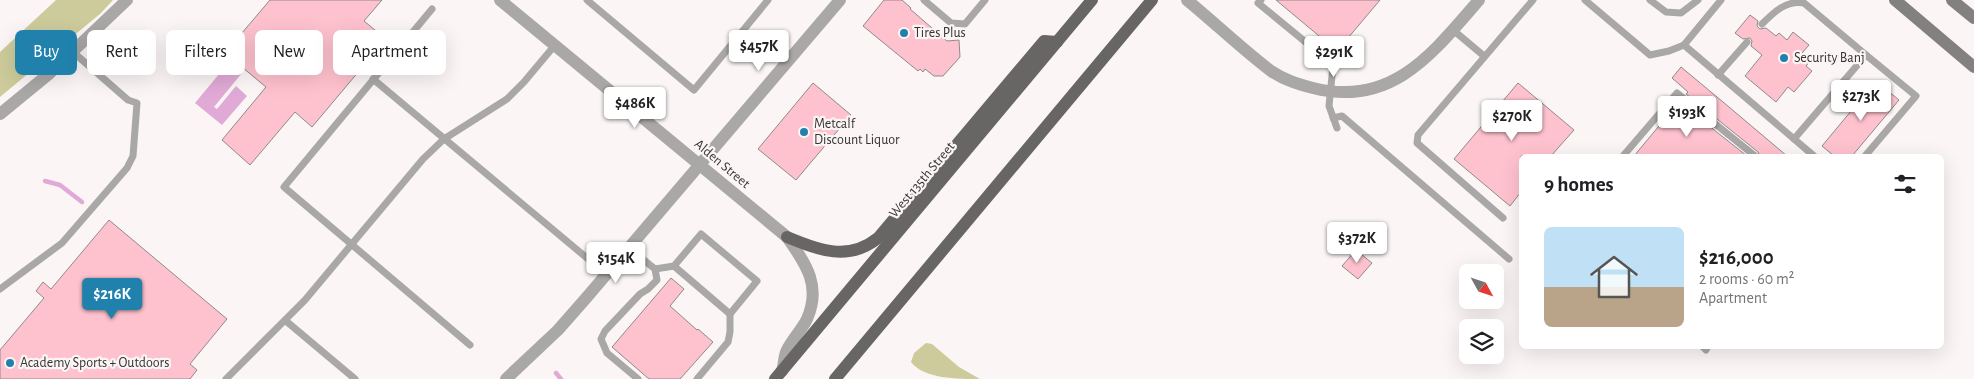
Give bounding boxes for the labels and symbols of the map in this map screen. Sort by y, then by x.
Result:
place label: Tires Plus [914,26,966,40]
marker: Tires Plus [898,27,910,39]
pin: $457K [724,30,794,72]
pin: $291K [1299,36,1369,78]
place label: Security Banj [1794,51,1865,65]
marker: Security Banj [1778,52,1790,64]
pin: $273K [1826,80,1896,122]
pin: $486K [600,86,670,129]
pin: $193K [1652,96,1722,138]
pin: $270K [1477,100,1547,142]
place label: Metcalf Discount Liquor [814,117,900,147]
marker: Metcalf Discount Liquor [798,126,810,138]
street label: Alden Street [692,137,753,191]
street label: West 135th Street [887,139,958,220]
pin: $372K [1322,222,1392,264]
pin: $154K [581,242,651,284]
north arrow [1459,264,1504,309]
pin: $216K [77,278,147,320]
place label: Academy Sports + Outdoors [20,356,169,370]
marker: Academy Sports + Outdoors [4,357,16,369]

